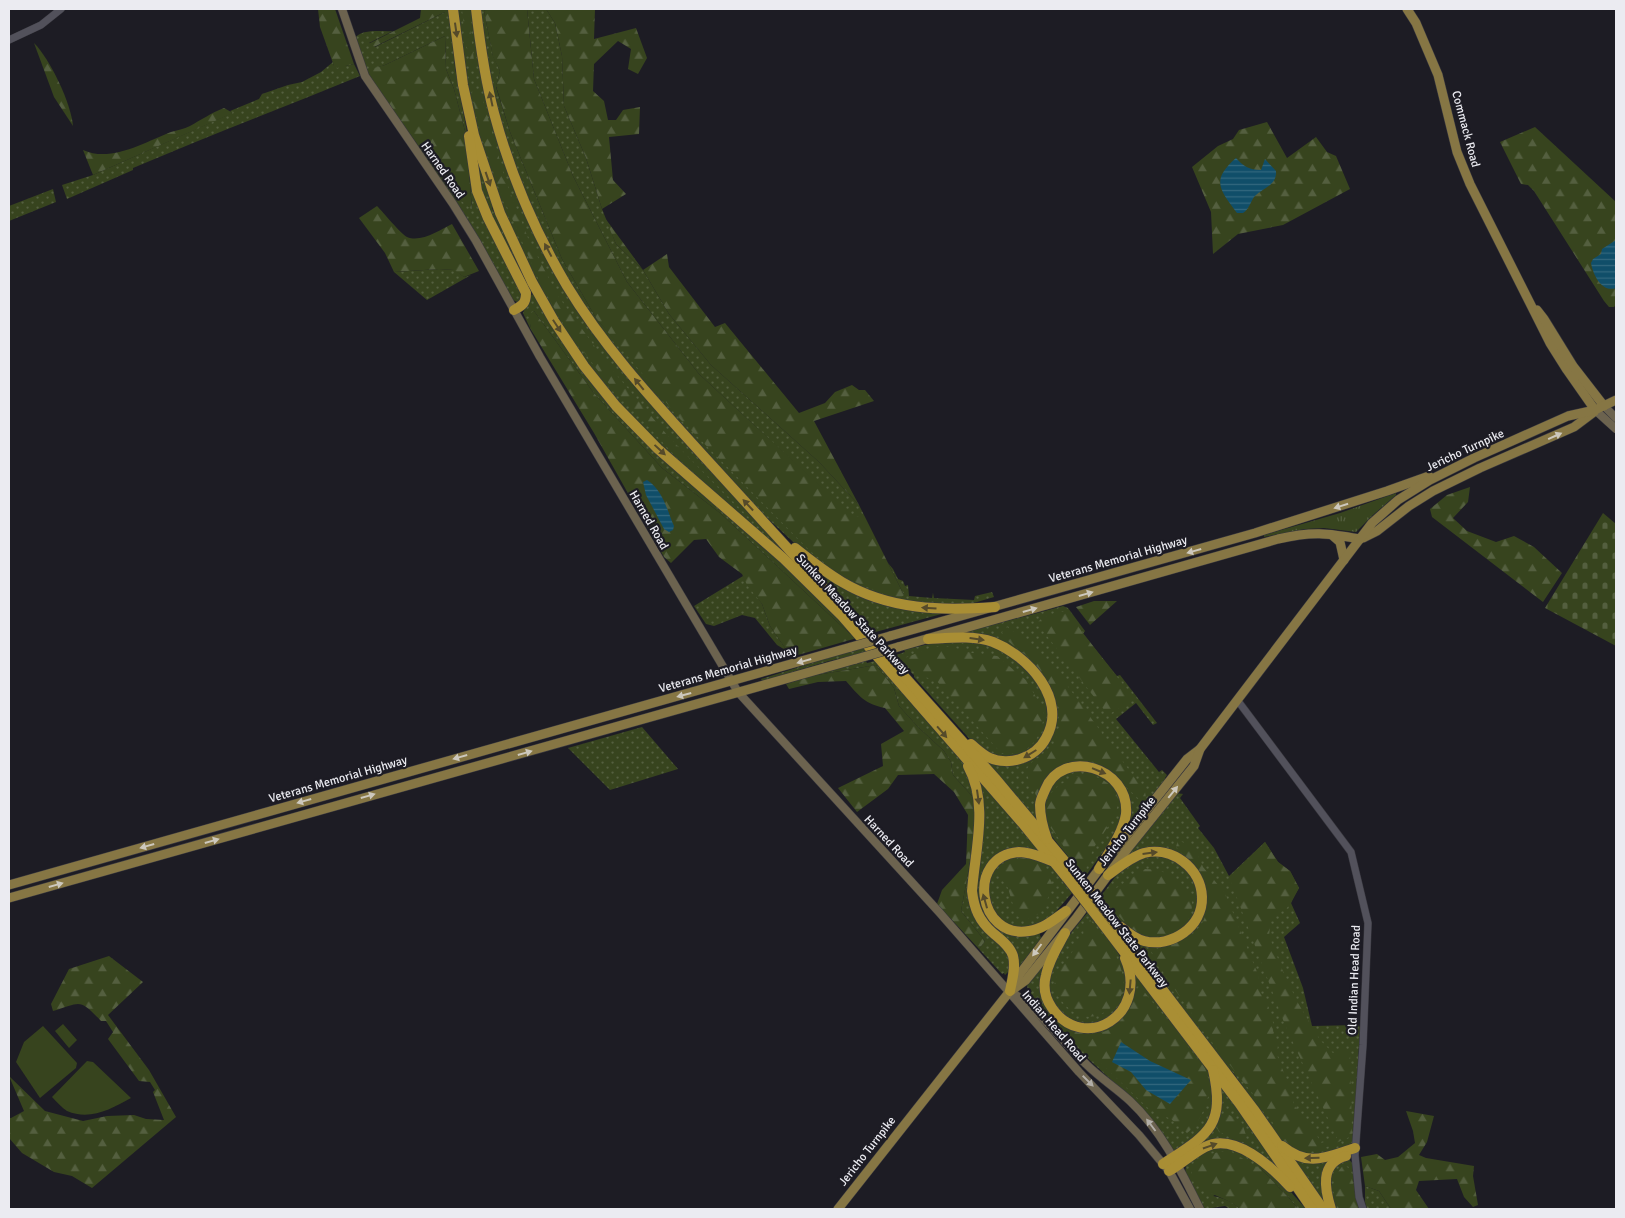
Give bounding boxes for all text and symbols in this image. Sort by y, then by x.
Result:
one-way arrow [452,22,460,38]
street label: Commack Road [1448,89,1483,169]
one-way arrow [487,91,495,106]
street label: Harned Road [418,139,468,202]
one-way arrow [484,172,492,187]
one-way arrow [543,244,552,257]
one-way arrow [552,319,562,332]
one-way arrow [633,378,644,391]
street label: Jericho Turnpike [1424,426,1507,475]
one-way arrow [1548,431,1562,439]
one-way arrow [654,445,667,456]
street label: Harned Road [626,488,672,553]
one-way arrow [742,499,754,511]
one-way arrow [1333,503,1348,511]
street label: Veterans Memorial Highway [1047,532,1189,586]
one-way arrow [1187,547,1202,555]
street label: Sunken Meadow State Parkway [793,551,913,678]
one-way arrow [1079,589,1094,597]
one-way arrow [921,604,937,612]
one-way arrow [1022,606,1037,614]
one-way arrow [969,635,985,643]
street label: Veterans Memorial Highway [657,642,799,696]
one-way arrow [796,657,811,665]
one-way arrow [676,691,691,699]
one-way arrow [937,725,948,738]
one-way arrow [517,748,532,756]
one-way arrow [1023,749,1037,758]
street label: Veterans Memorial Highway [267,752,409,806]
one-way arrow [453,754,468,762]
one-way arrow [1092,767,1106,775]
one-way arrow [1168,786,1179,799]
one-way arrow [974,789,982,805]
one-way arrow [361,792,376,800]
street label: Jericho Turnpike [1096,794,1159,869]
one-way arrow [296,798,311,806]
street label: Harned Road [861,812,917,871]
one-way arrow [205,836,220,844]
one-way arrow [140,842,155,850]
one-way arrow [1143,848,1159,856]
street label: Sunken Meadow State Parkway [1062,856,1172,991]
one-way arrow [48,881,63,889]
one-way arrow [981,893,989,908]
street label: Old Indian Head Road [1345,925,1364,1035]
one-way arrow [1032,943,1043,956]
one-way arrow [1126,980,1134,996]
street label: Indian Head Road [1019,988,1089,1065]
one-way arrow [1082,1075,1094,1087]
street label: Jericho Turnpike [836,1114,899,1189]
one-way arrow [1145,1119,1156,1132]
one-way arrow [1203,1142,1218,1149]
one-way arrow [1304,1155,1320,1163]

